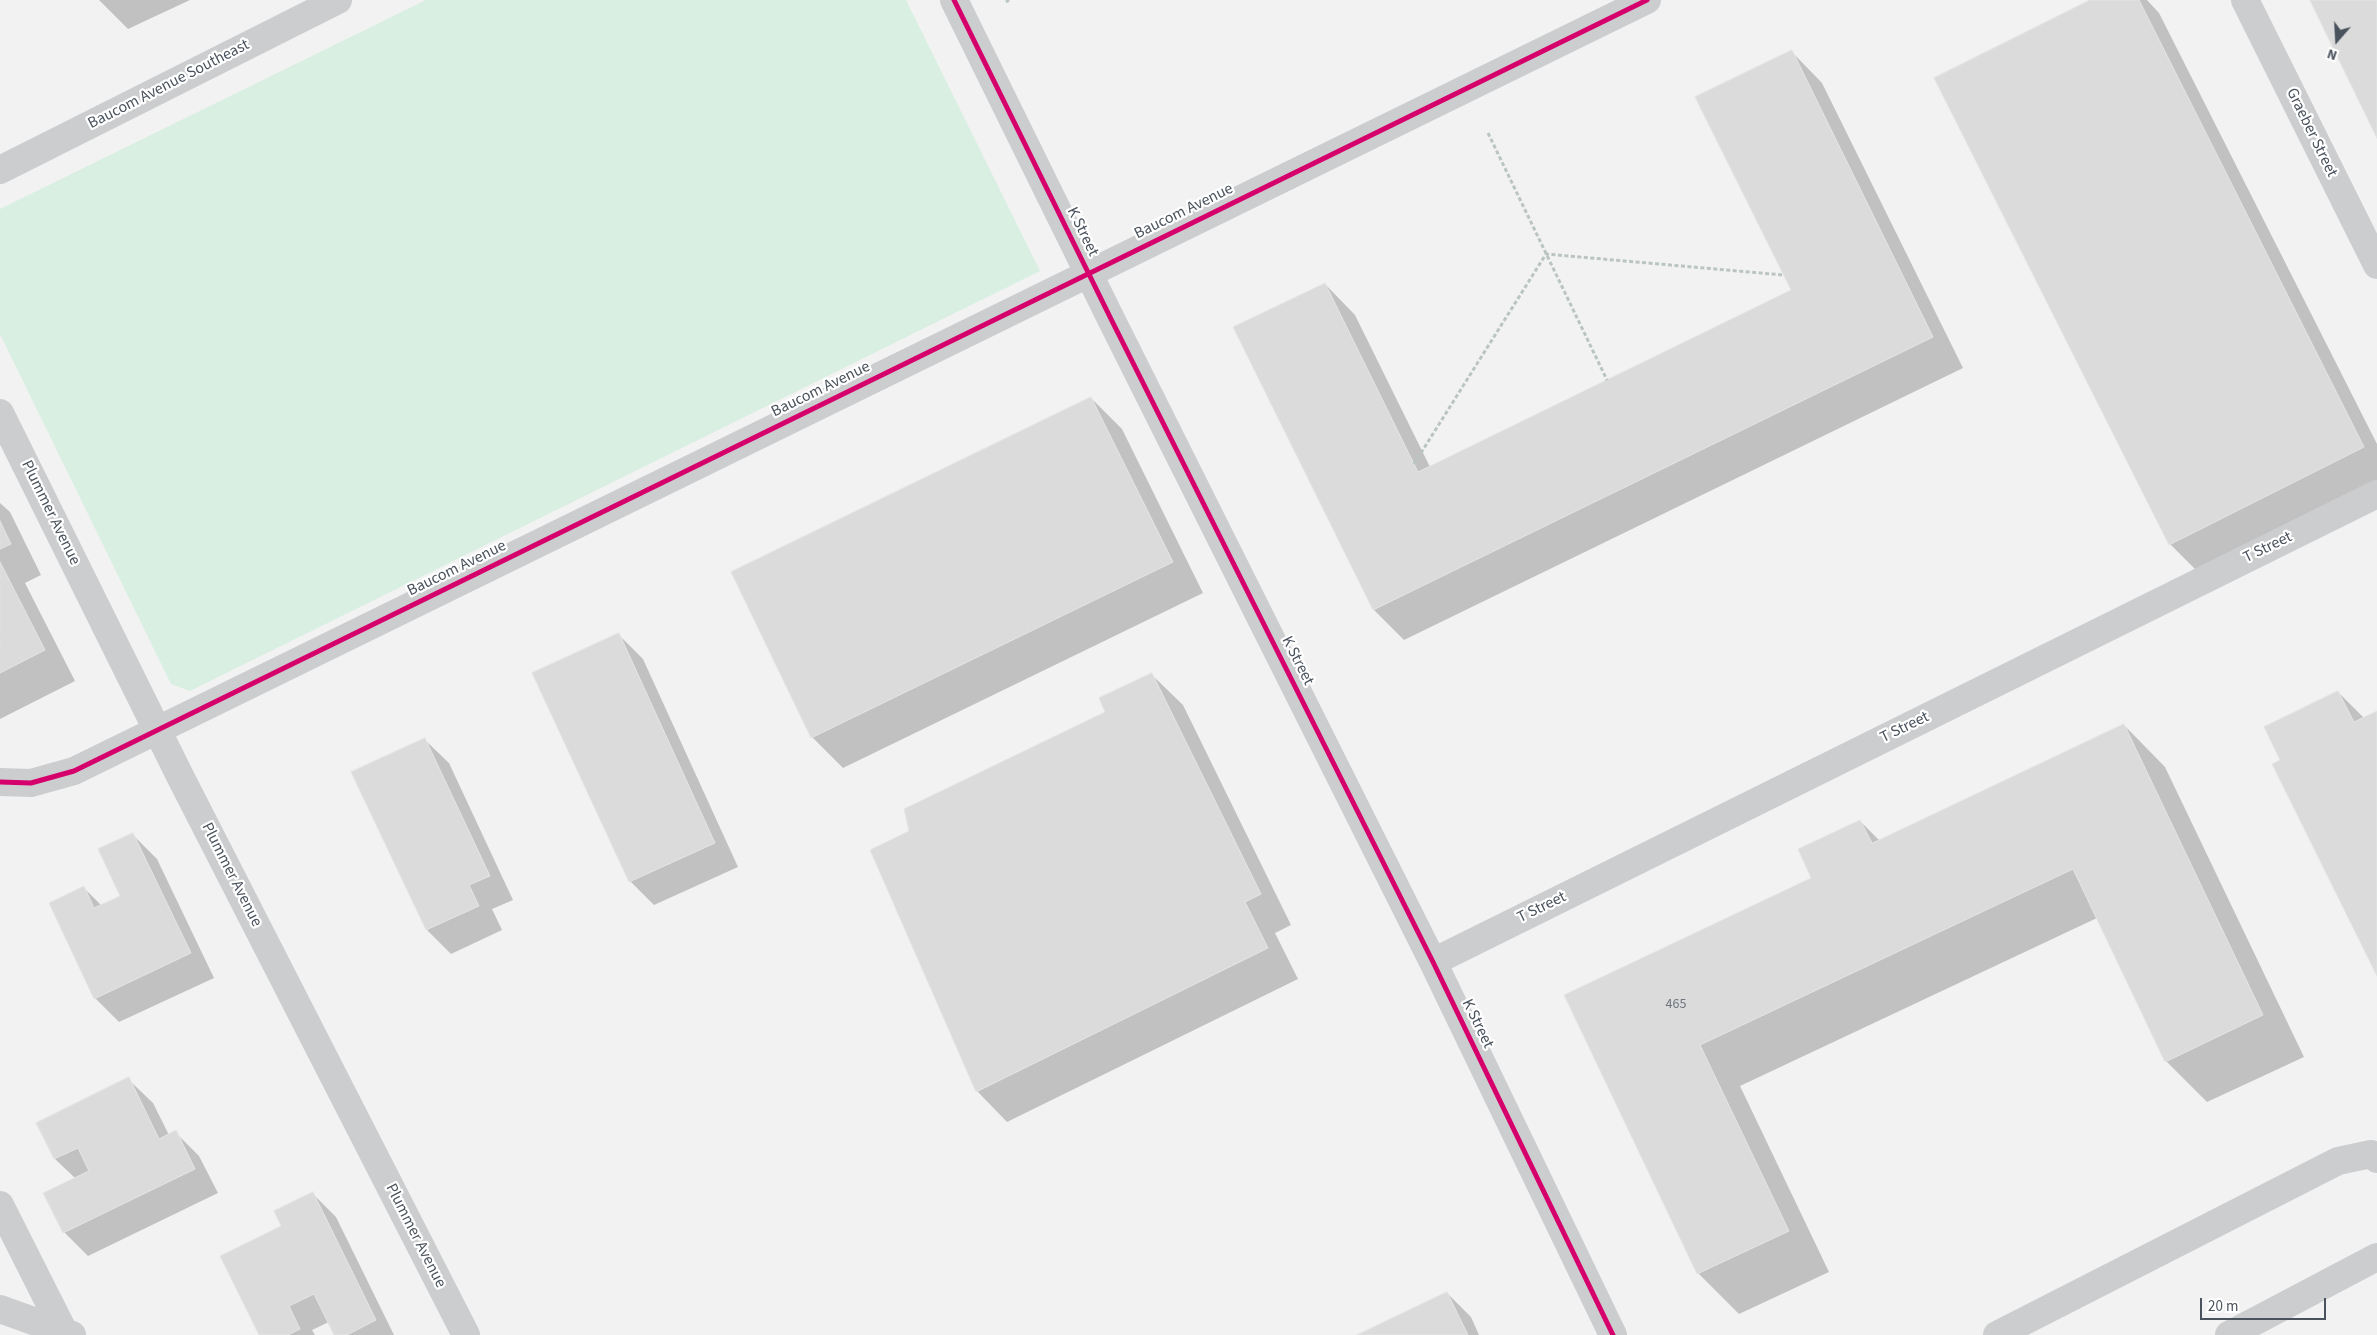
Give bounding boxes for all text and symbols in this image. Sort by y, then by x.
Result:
north arrow [2312,15,2362,65]
street label: Baucom Avenue Southeast [85,36,253,134]
text: N [2324,43,2340,65]
street label: Graeber Street [2281,85,2341,181]
street label: Baucom Avenue [1131,180,1237,244]
street label: K Street [1062,204,1102,260]
street label: Baucom Avenue [768,358,874,422]
street label: Plummer Avenue [16,457,84,569]
street label: T Street [2240,528,2296,568]
street label: Baucom Avenue [404,537,510,601]
street label: K Street [1277,633,1317,689]
street label: T Street [1877,708,1933,748]
street label: Plummer Avenue [196,820,266,930]
street label: T Street [1514,888,1570,928]
street label: K Street [1457,996,1497,1052]
house number: 465 [1666,997,1686,1013]
street label: Plummer Avenue [380,1181,450,1291]
scale bar [2202,1288,2328,1320]
text: 20 m [2208,1296,2238,1317]

